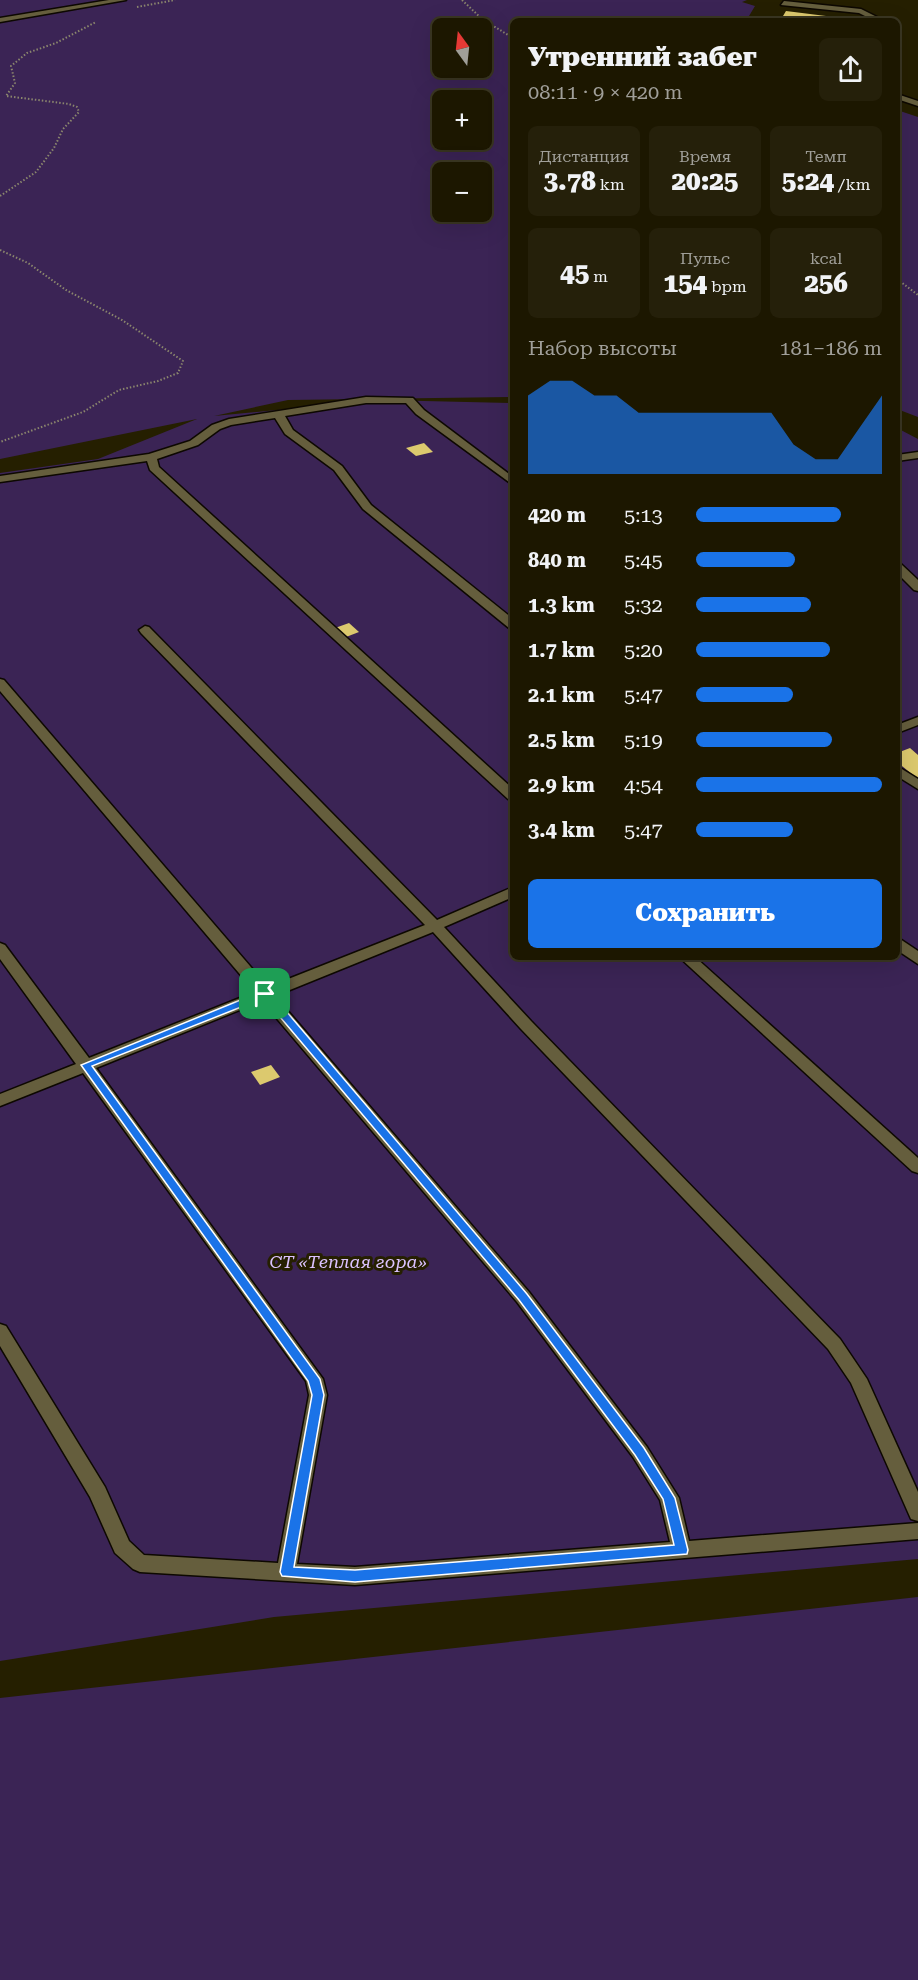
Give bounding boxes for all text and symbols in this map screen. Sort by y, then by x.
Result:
north arrow [432,18,492,78]
map controls [432,18,492,222]
button: share [819,38,882,101]
text: Утренний забег [528,41,757,73]
text: 08:11 · 9 × 420 m [528,80,683,104]
button: + [432,90,492,150]
text: Дистанция [539,147,629,166]
text: Время [679,147,731,166]
text: Темп [805,147,847,166]
button: − [432,162,492,222]
text: 3.78 [543,166,596,196]
text: 20:25 [672,166,738,196]
text: 5:24 [782,166,834,196]
text: km [596,175,625,194]
text: /km [834,175,870,194]
text: Пульс [680,249,730,268]
text: kcal [810,249,842,268]
text: 45 [560,258,589,288]
text: m [589,267,608,286]
text: 154 [663,268,707,298]
text: 256 [804,268,848,298]
text: bpm [707,277,747,296]
text: Набор высоты [528,336,677,360]
text: 181–186 m [779,336,882,360]
text: 420 m [528,503,586,527]
text: 5:13 [624,503,663,527]
text: 840 m [528,548,586,572]
text: 5:45 [624,548,663,572]
text: 1.3 km [528,593,595,617]
text: 5:32 [624,593,663,617]
text: 1.7 km [528,638,595,662]
text: 5:20 [624,638,663,662]
text: 2.1 km [528,683,595,707]
text: 5:47 [624,683,663,707]
text: 2.5 km [528,728,595,752]
text: 5:19 [624,728,663,752]
text: 2.9 km [528,773,595,797]
text: 4:54 [624,773,663,797]
text: 3.4 km [528,818,595,842]
text: 5:47 [624,818,663,842]
button: Сохранить [528,879,882,948]
pin [239,968,290,1019]
icon: arrive [248,977,281,1010]
park label: СТ «Теплая гора» [269,1251,427,1272]

